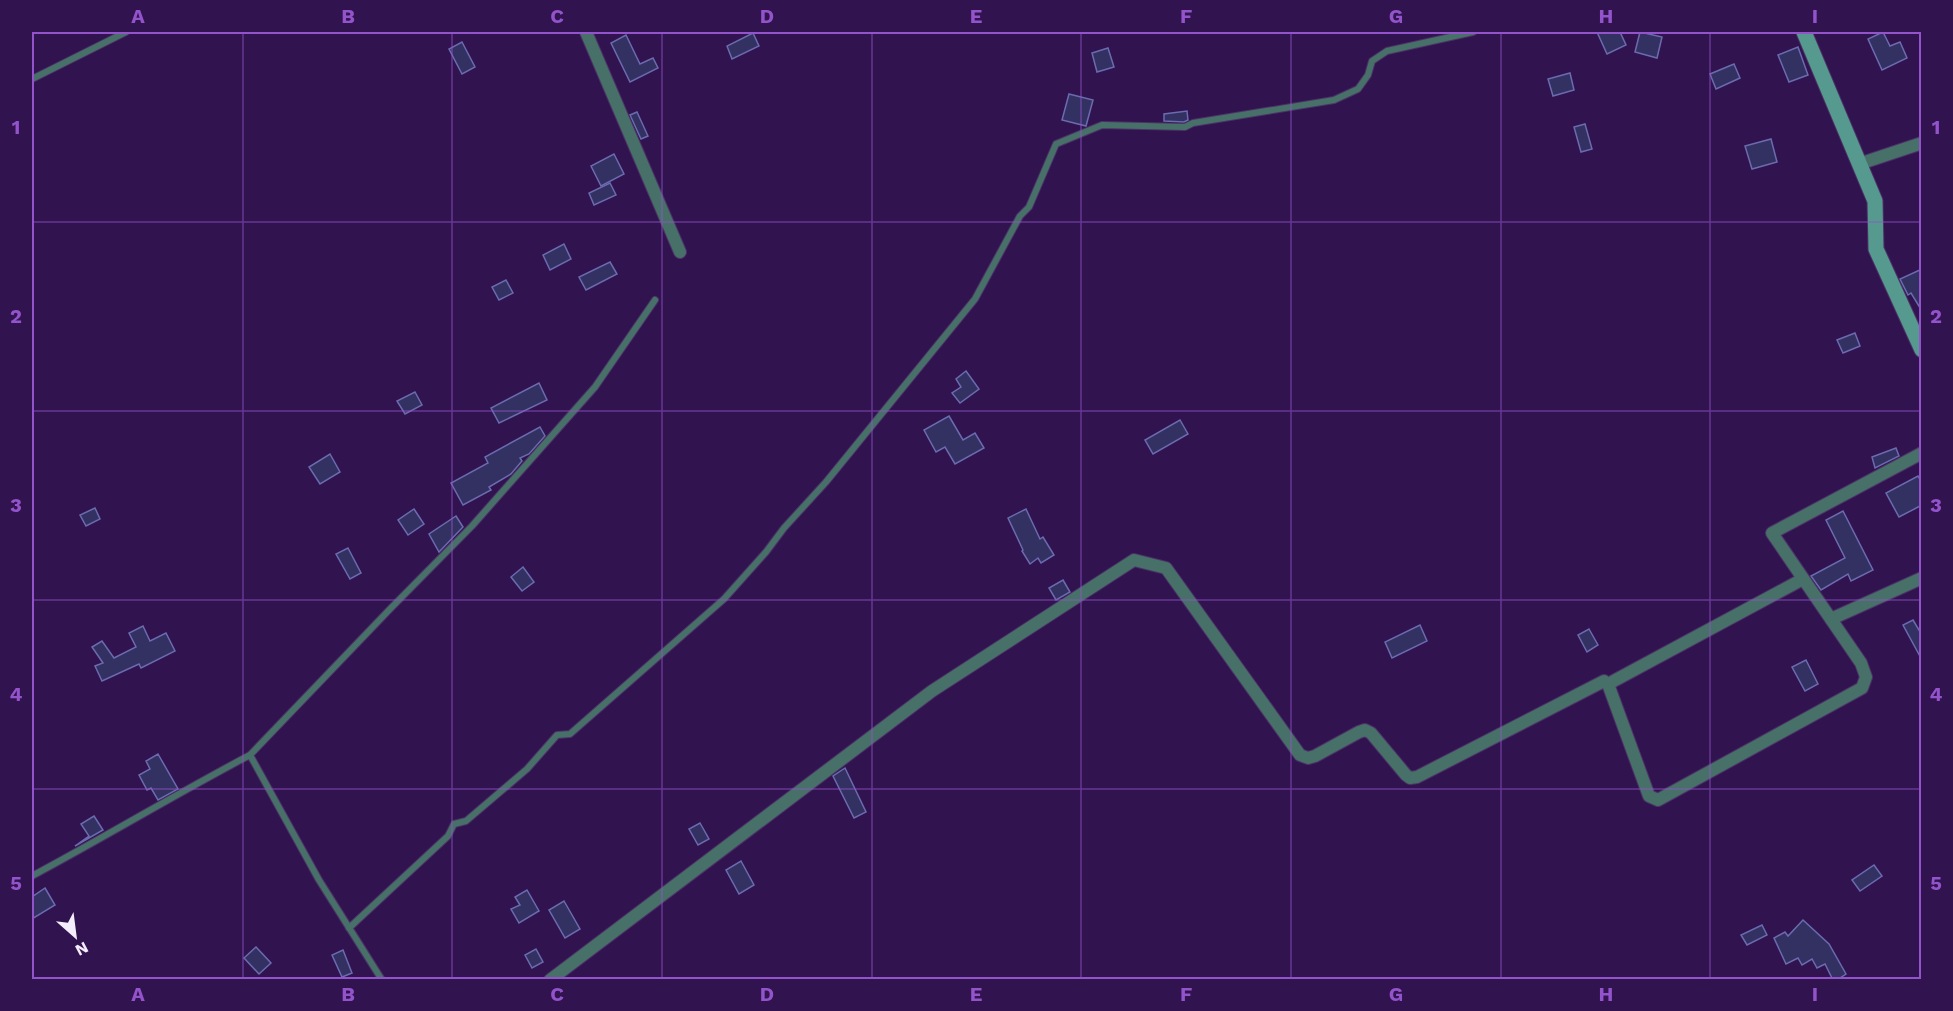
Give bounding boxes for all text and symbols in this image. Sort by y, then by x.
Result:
text: A [131,4,145,28]
text: B [341,4,355,28]
text: C [550,4,564,28]
text: D [760,4,774,28]
text: E [970,4,982,28]
text: F [1180,4,1192,28]
text: G [1389,4,1403,28]
text: H [1599,4,1613,28]
text: I [1812,4,1818,28]
text: 1 [12,115,20,139]
text: 1 [1932,115,1940,139]
text: 2 [10,304,22,328]
text: 2 [1930,304,1942,328]
text: 3 [10,493,22,517]
text: 3 [1930,493,1942,517]
text: 4 [10,682,23,706]
text: 4 [1930,682,1943,706]
text: 5 [10,871,22,895]
text: 5 [1930,871,1942,895]
north arrow [45,906,105,966]
text: N [72,938,92,960]
text: A [131,982,145,1006]
text: B [341,982,355,1006]
text: C [550,982,564,1006]
text: D [760,982,774,1006]
text: E [970,982,982,1006]
text: F [1180,982,1192,1006]
text: G [1389,982,1403,1006]
text: H [1599,982,1613,1006]
text: I [1812,982,1818,1006]

